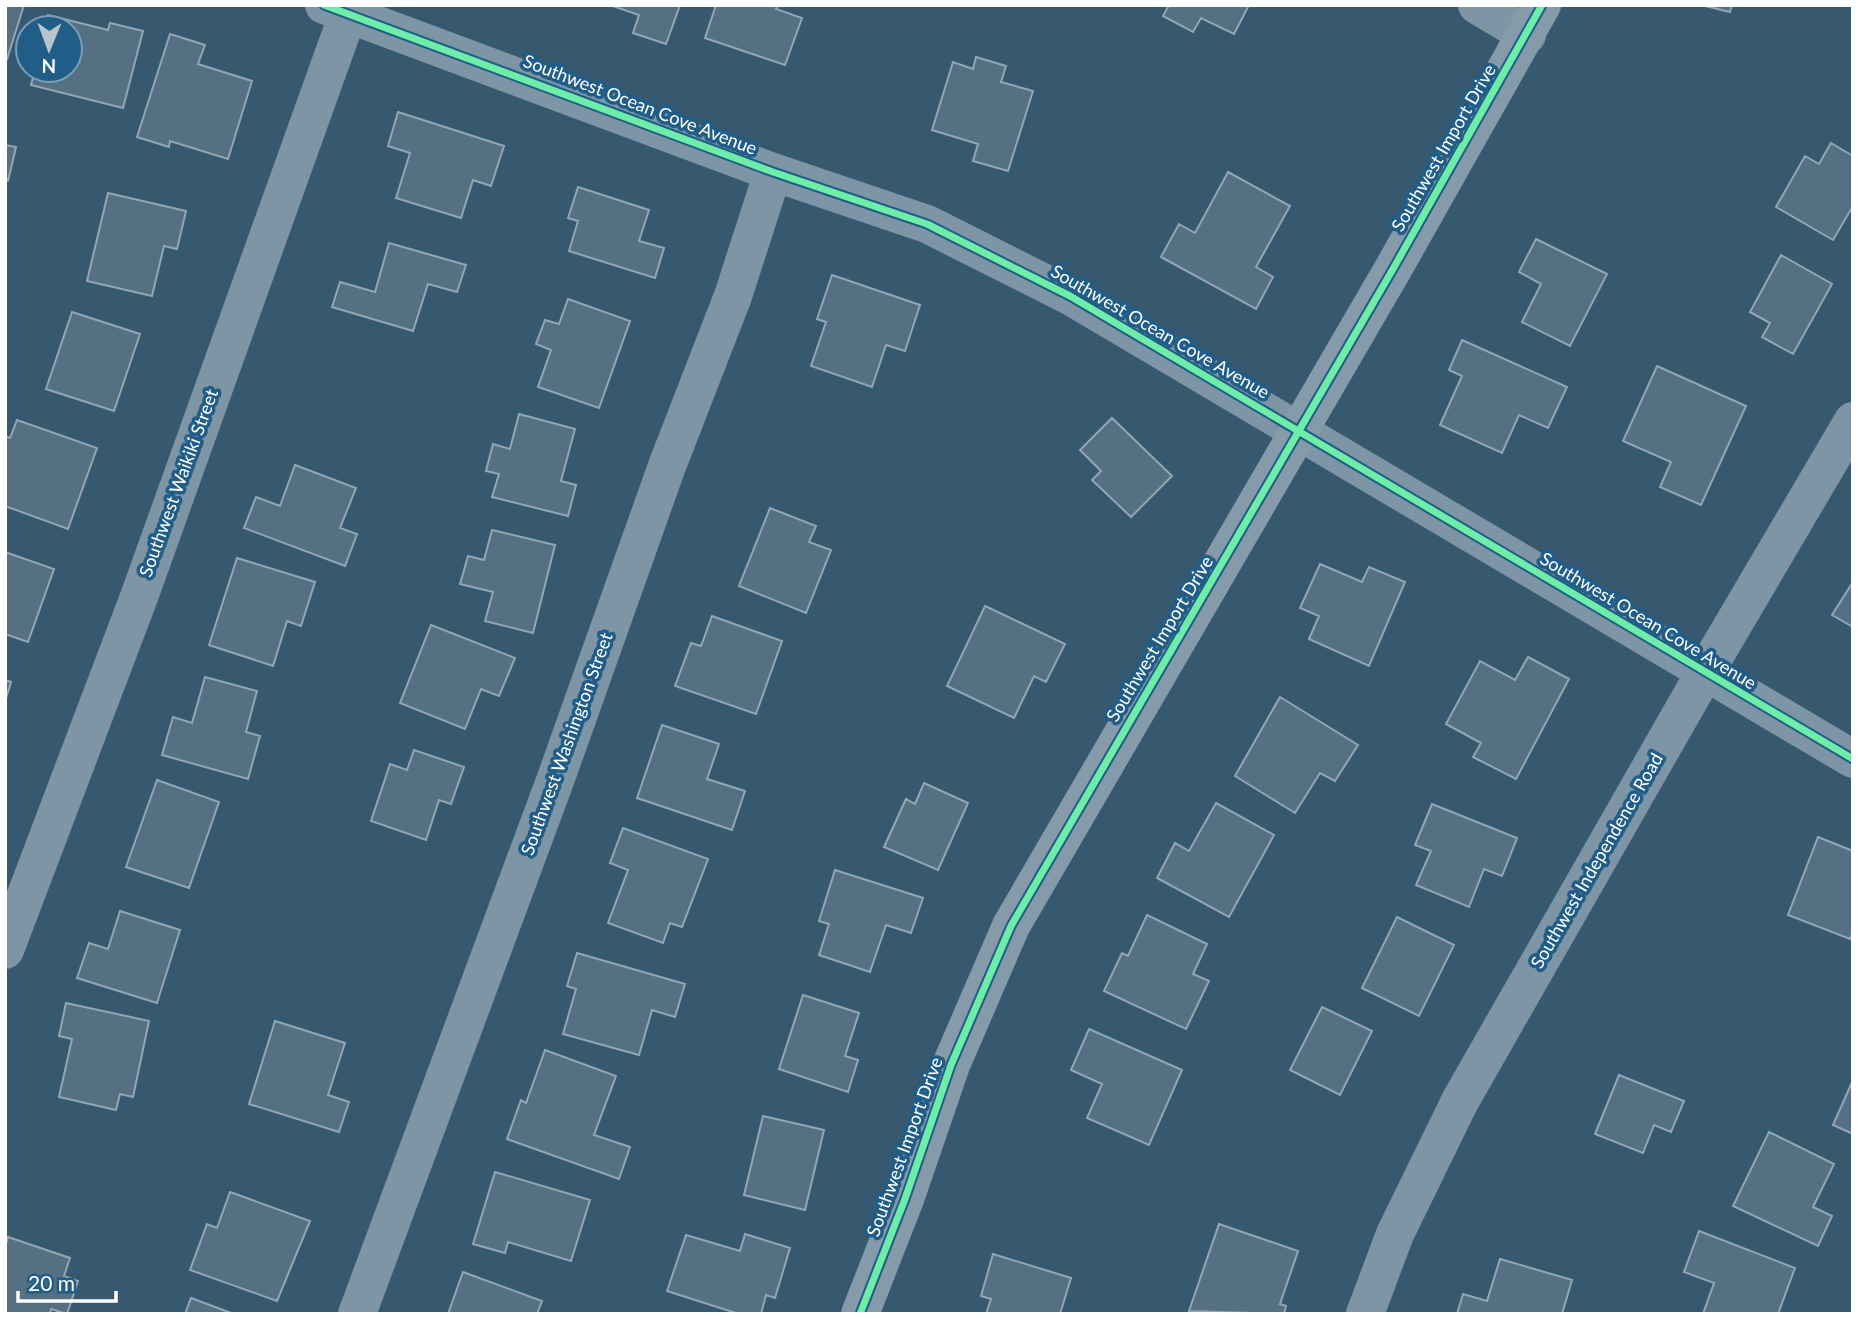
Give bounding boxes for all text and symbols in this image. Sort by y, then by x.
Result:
north arrow [14,14,84,84]
street label: Southwest Ocean Cove Avenue [520,49,760,159]
text: N [41,55,56,78]
street label: Southwest Import Drive [1386,60,1500,235]
street label: Southwest Ocean Cove Avenue [1047,259,1274,403]
street label: Southwest Waikiki Street [134,385,223,580]
street label: Southwest Ocean Cove Avenue [1536,547,1761,694]
street label: Southwest Import Drive [1101,552,1217,725]
street label: Southwest Washington Street [515,629,617,858]
street label: Southwest Independence Road [1525,749,1667,972]
street label: Southwest Import Drive [861,1054,947,1239]
scale bar [18,1260,116,1304]
text: 20 m [28,1270,75,1295]

